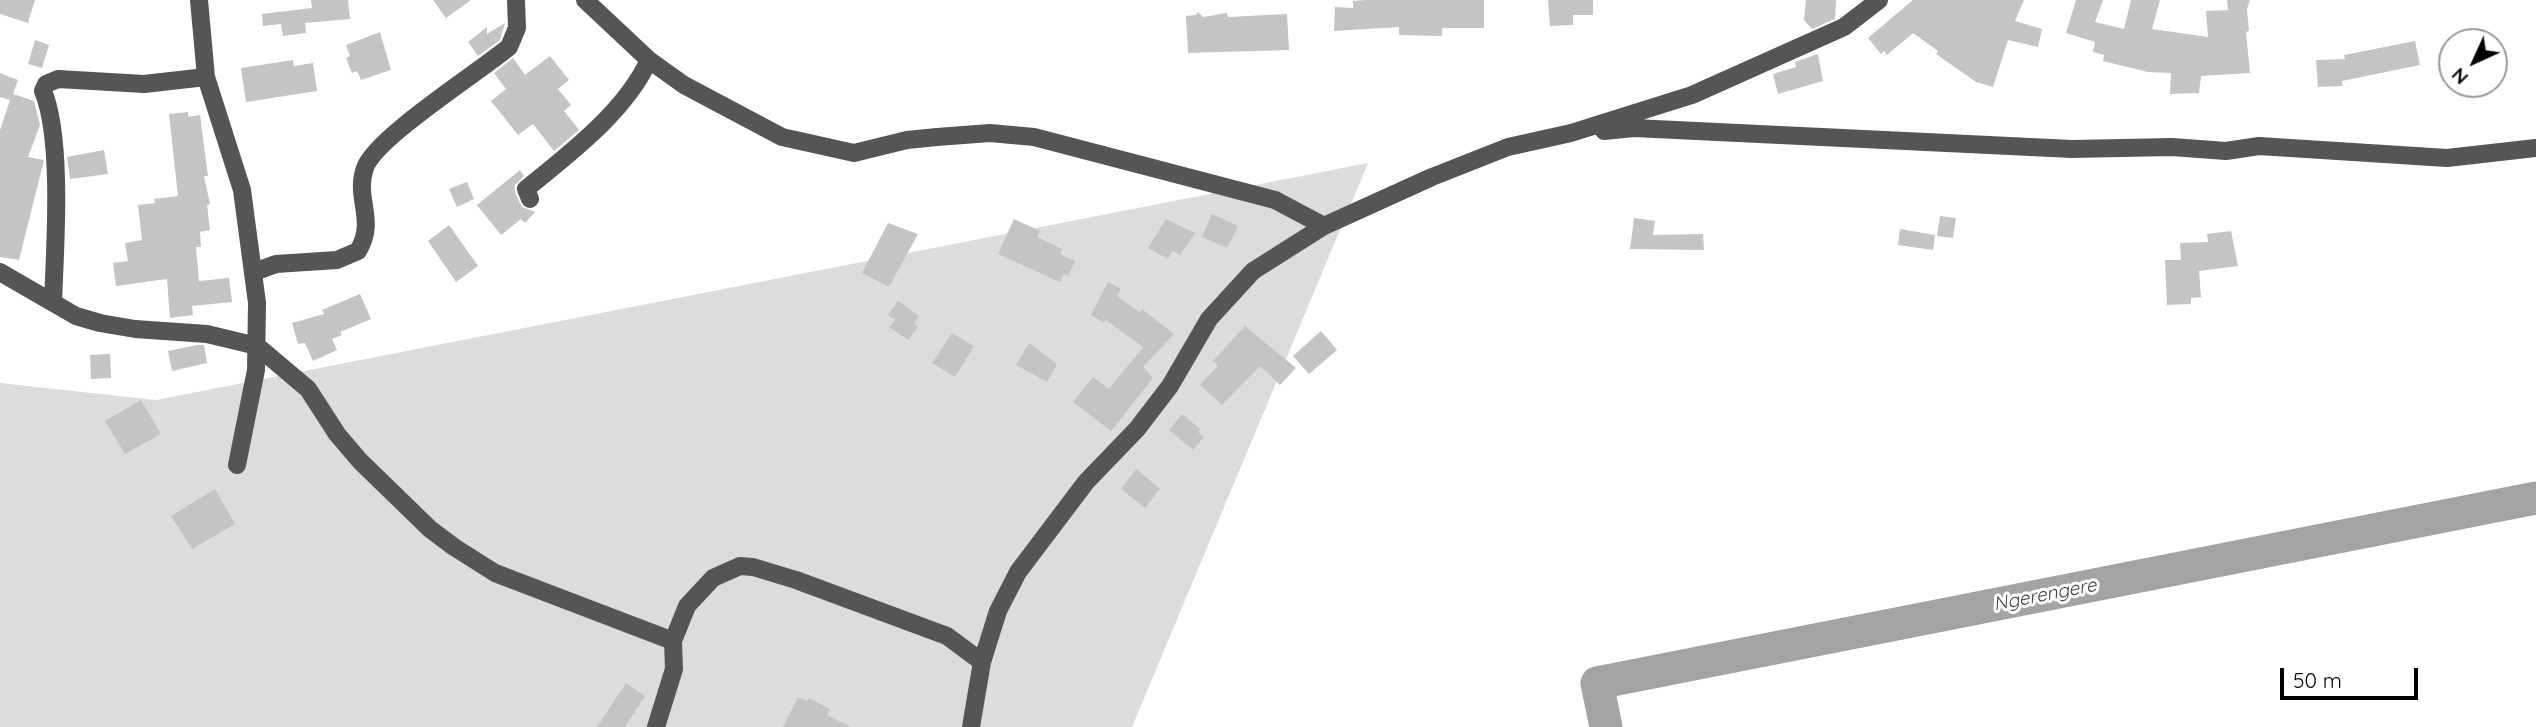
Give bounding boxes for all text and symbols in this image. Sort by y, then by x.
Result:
north arrow [2438,28,2508,98]
text: N [2446,63,2473,90]
water label: Ngerengere [1992,574,2098,616]
scale bar [2284,654,2422,698]
text: 50 m [2293,667,2342,693]

